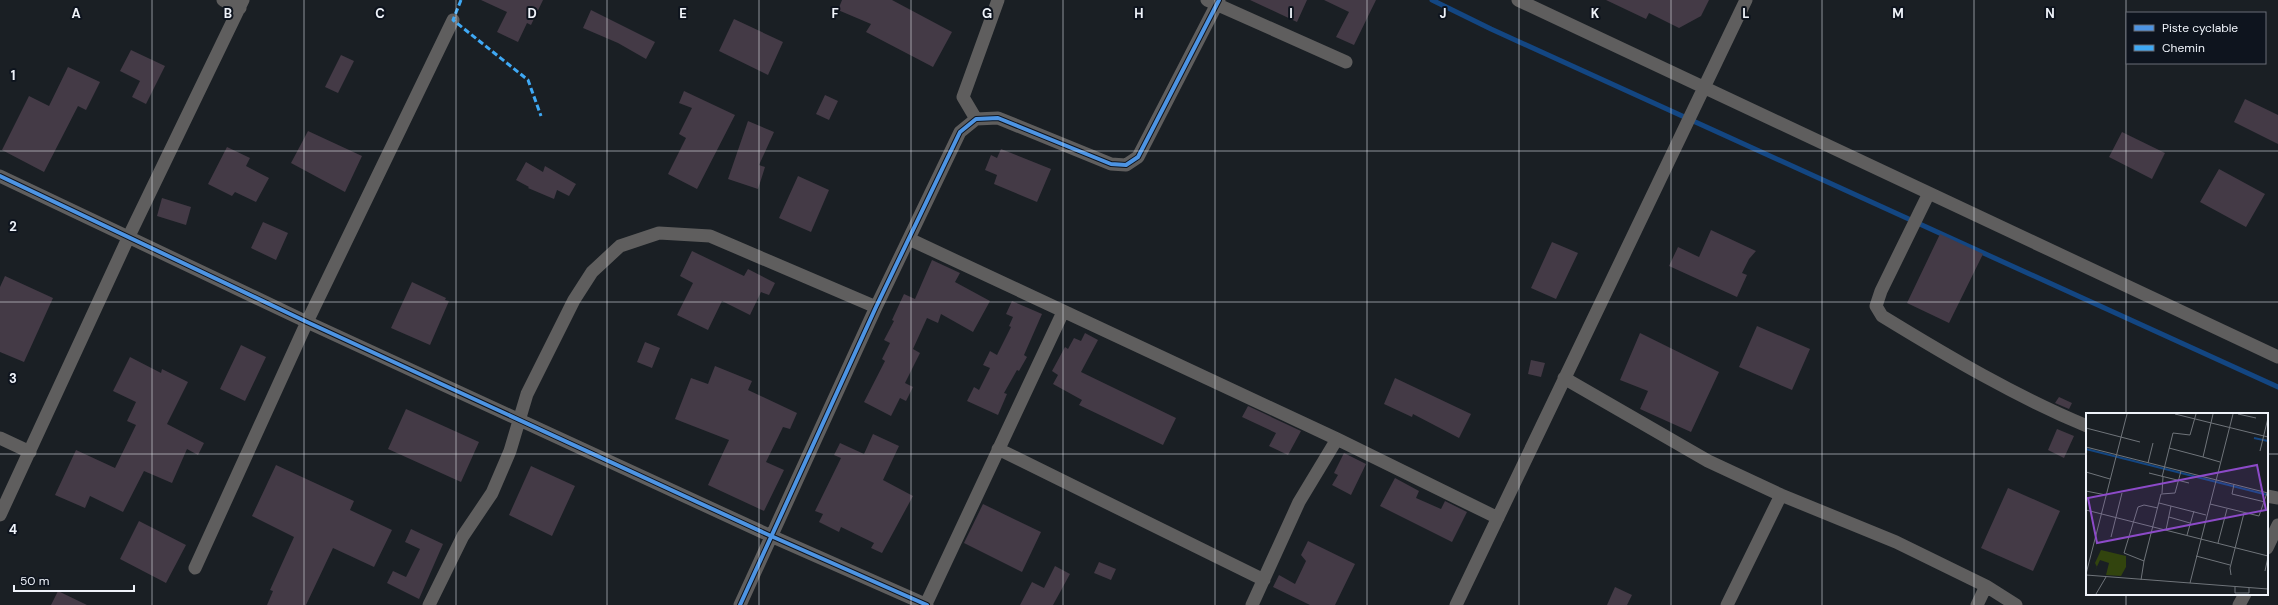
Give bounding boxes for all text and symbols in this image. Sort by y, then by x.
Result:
text: A [71,5,81,22]
text: B [224,5,232,22]
text: C [375,5,385,22]
text: D [527,5,537,22]
text: E [679,5,687,22]
text: F [831,5,839,22]
text: G [982,5,992,22]
text: H [1134,5,1144,22]
text: I [1289,5,1293,22]
text: J [1439,5,1447,22]
text: K [1591,5,1600,22]
text: L [1742,5,1750,22]
text: M [1892,5,1904,22]
text: N [2045,5,2055,22]
legend [2126,12,2266,64]
text: Piste cyclable [2162,20,2238,36]
text: Chemin [2162,40,2205,56]
text: 1 [11,67,15,84]
text: 2 [9,218,17,235]
text: 3 [9,370,17,387]
inset map [2086,413,2268,595]
text: 4 [9,521,17,538]
scale bar [14,567,134,593]
text: 50 m [20,573,49,589]

